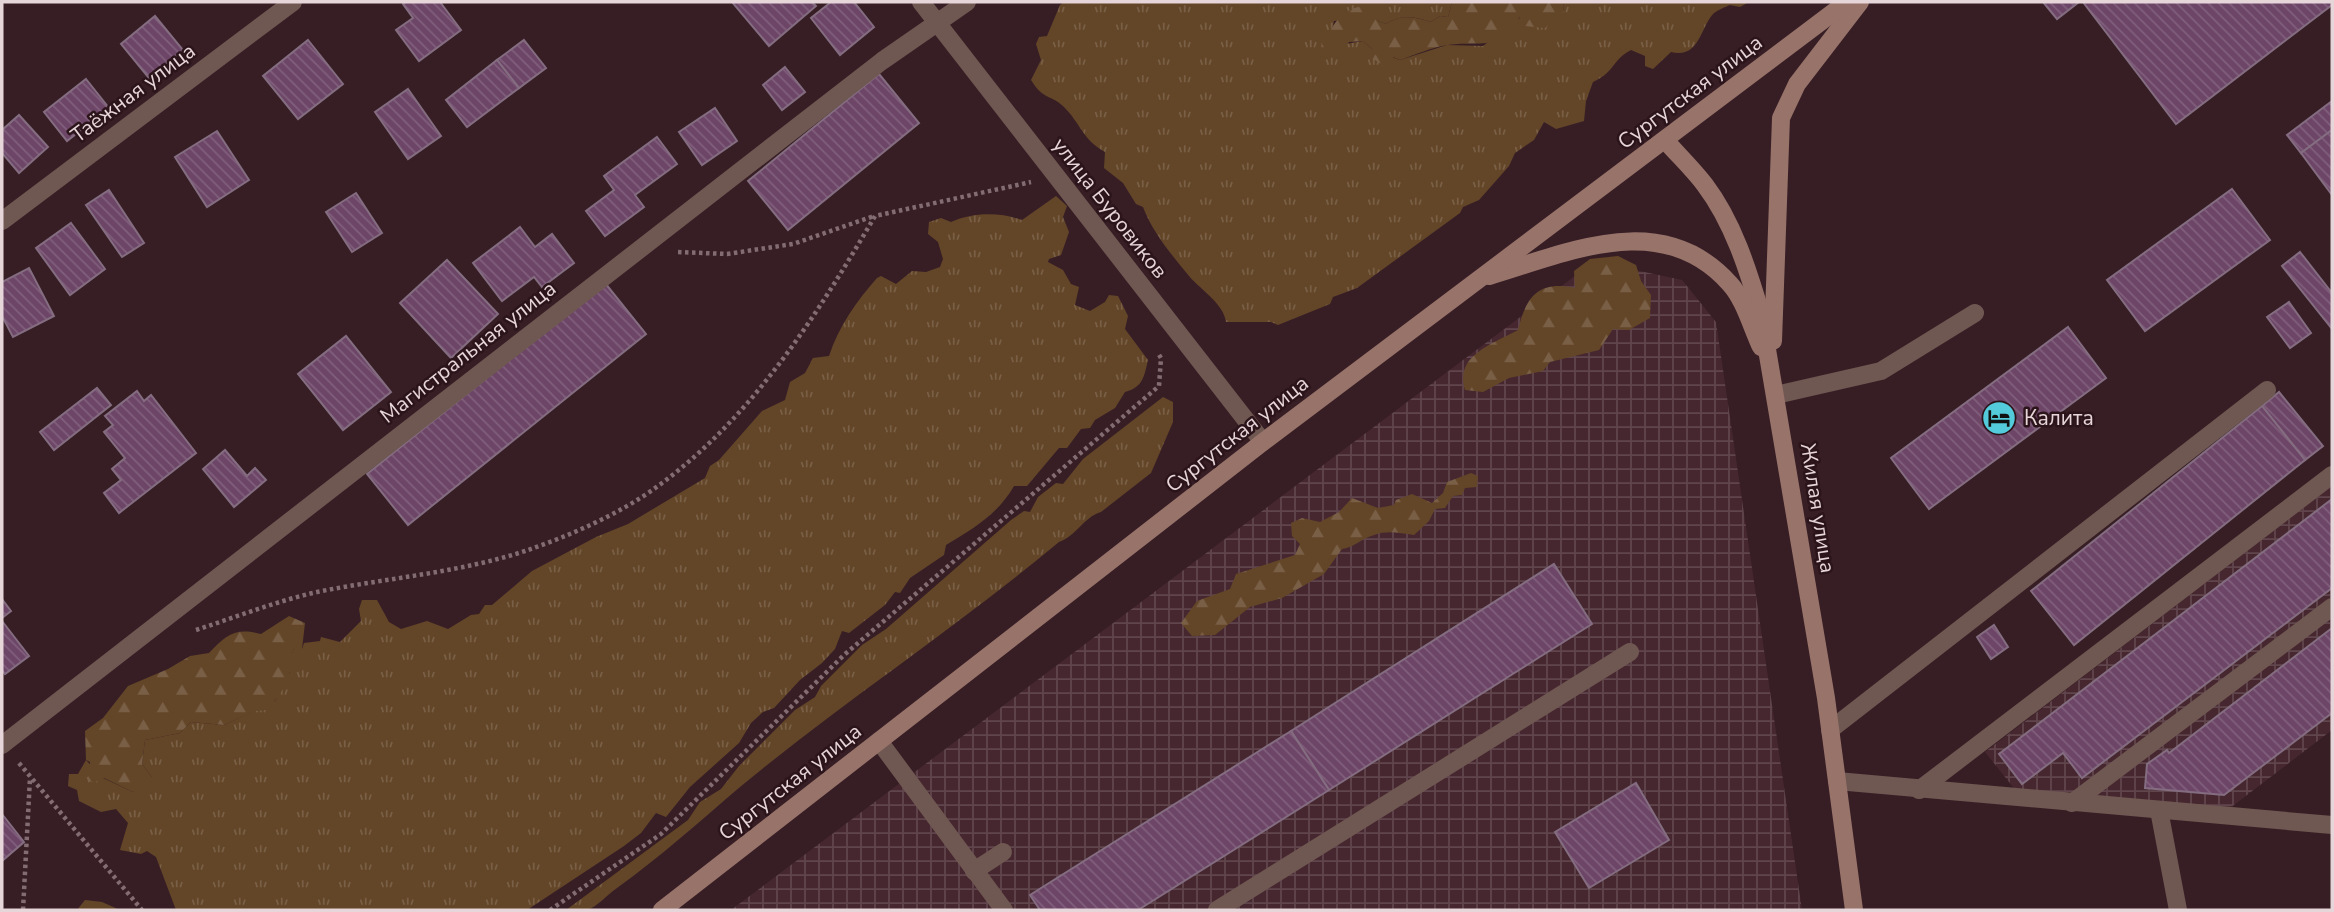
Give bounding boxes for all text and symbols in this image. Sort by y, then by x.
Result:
street label: Сургутская улица [1612,28,1768,156]
street label: Таёжная улица [65,37,201,149]
street label: улица Буровиков [1046,132,1174,284]
street label: Магистральная улица [374,274,562,430]
street label: Сургутская улица [1160,369,1314,499]
hotel icon: Калита [1980,399,2018,437]
place label: Калита [2024,404,2094,432]
street label: Жилая улица [1794,441,1842,575]
street label: Сургутская улица [713,717,867,847]

